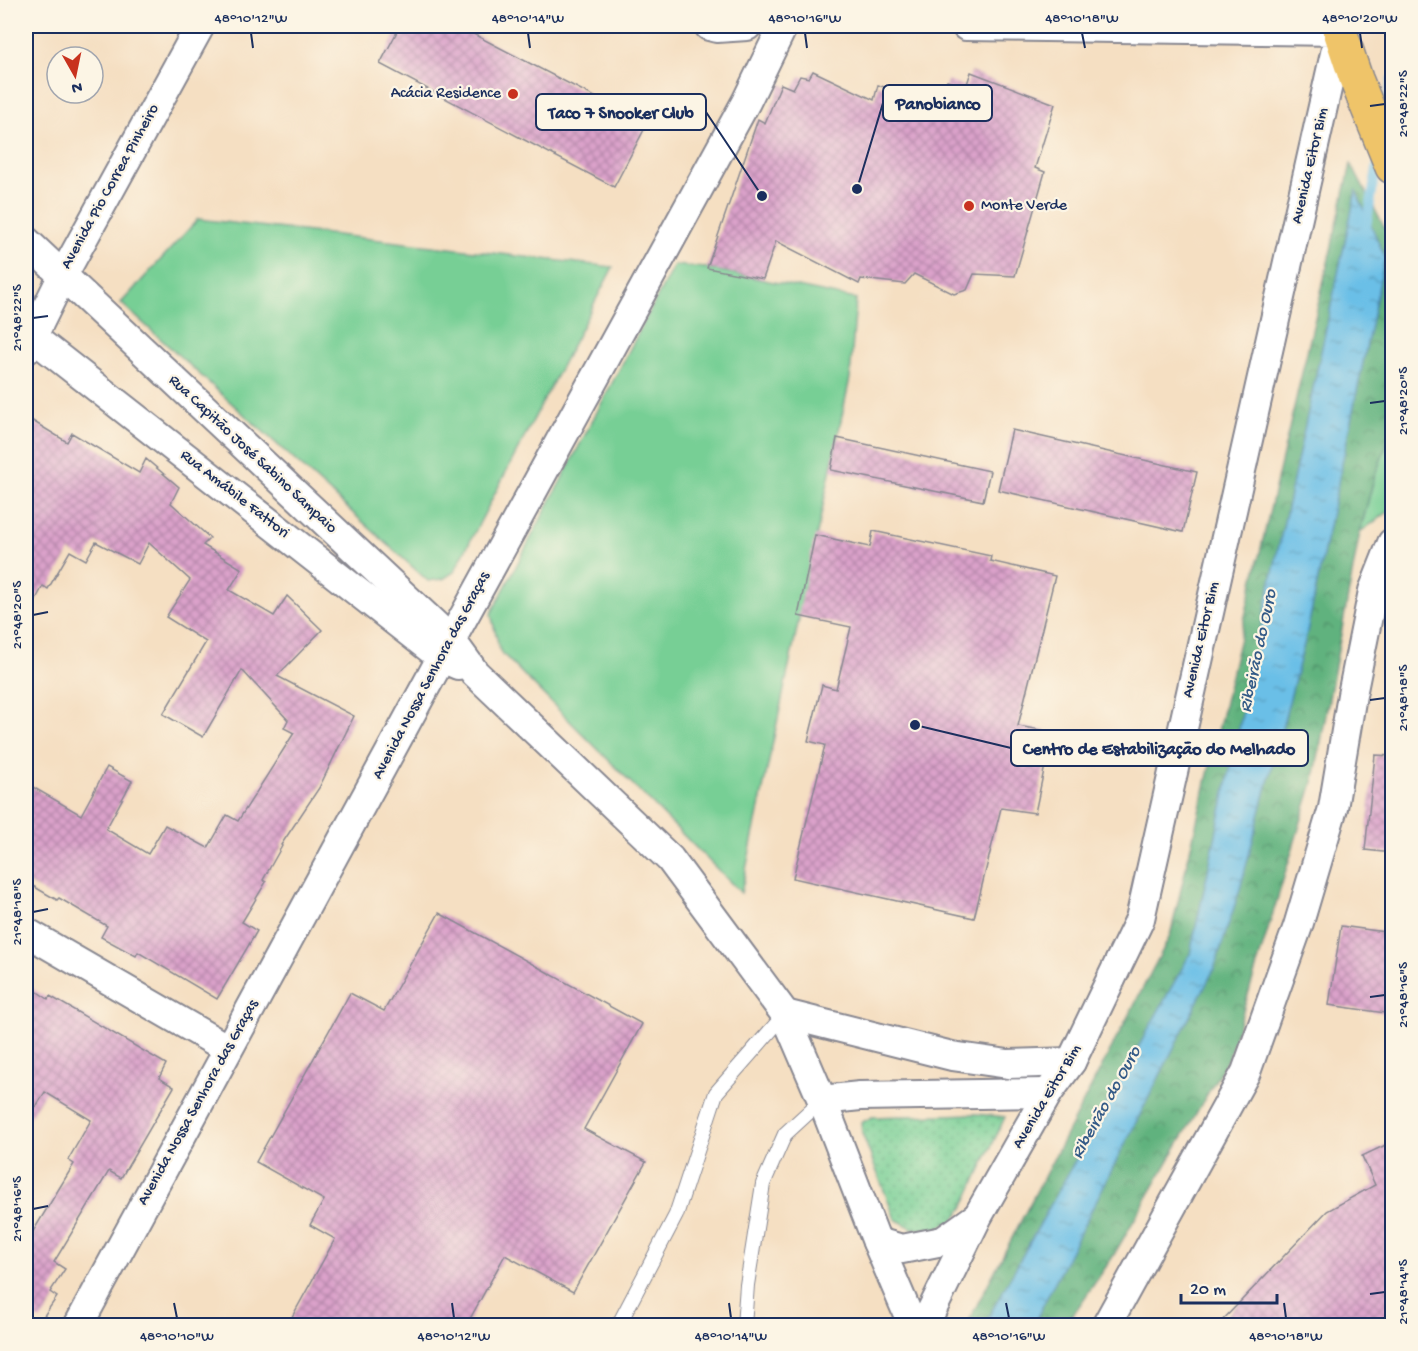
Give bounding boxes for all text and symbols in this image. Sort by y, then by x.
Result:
text: 48°10'12"W [215,10,288,28]
text: 48°10'14"W [492,10,565,28]
text: 48°10'16"W [768,10,842,28]
text: 48°10'18"W [1045,10,1119,28]
text: 48°10'20"W [1322,10,1398,28]
north arrow [45,45,105,105]
text: 21°48'22"S [1395,70,1413,138]
text: N [70,76,83,97]
place label: Acácia Residence [391,85,502,104]
callout: Panobianco [883,85,992,121]
marker: Acácia Residence [506,87,520,101]
callout: Taco 7 Snooker Club [536,94,706,130]
text: Panobianco [894,95,981,116]
street label: Avenida Pio Correa Pinheiro [58,101,164,273]
text: Taco 7 Snooker Club [546,104,694,125]
street label: Avenida Eitor Bim [1288,105,1334,226]
place label: Monte Verde [981,197,1068,216]
marker: Monte Verde [962,199,976,213]
text: 21°48'22"S [9,284,27,352]
text: 21°48'20"S [1395,367,1413,435]
street label: Rua Capitão José Sabino Sampaio [164,372,340,538]
street label: Rua Amábile Fattori [176,446,292,544]
street label: Avenida Nossa Senhora das Graças [369,568,495,783]
street label: Avenida Eitor Bim [1179,579,1225,700]
text: 21°48'20"S [9,581,27,649]
water label: Ribeirão do Ouro [1236,587,1282,714]
text: 21°48'18"S [1395,665,1413,731]
callout: Centro de Estabilização do Melhado [1011,730,1308,766]
text: Centro de Estabilização do Melhado [1022,740,1296,761]
text: 21°48'18"S [9,879,27,945]
text: 21°48'16"S [1395,962,1413,1028]
street label: Avenida Nossa Senhora das Graças [134,996,264,1209]
street label: Avenida Eitor Bim [1009,1041,1087,1153]
water label: Ribeirão do Ouro [1067,1043,1147,1163]
text: 21°48'16"S [9,1176,27,1242]
text: 21°48'14"S [1395,1259,1413,1325]
scale bar [1181,1267,1277,1305]
text: 20 m [1190,1280,1226,1301]
text: 48°10'10"W [140,1328,214,1346]
text: 48°10'12"W [418,1328,491,1346]
text: 48°10'14"W [695,1328,768,1346]
text: 48°10'16"W [972,1328,1046,1346]
text: 48°10'18"W [1249,1328,1323,1346]

